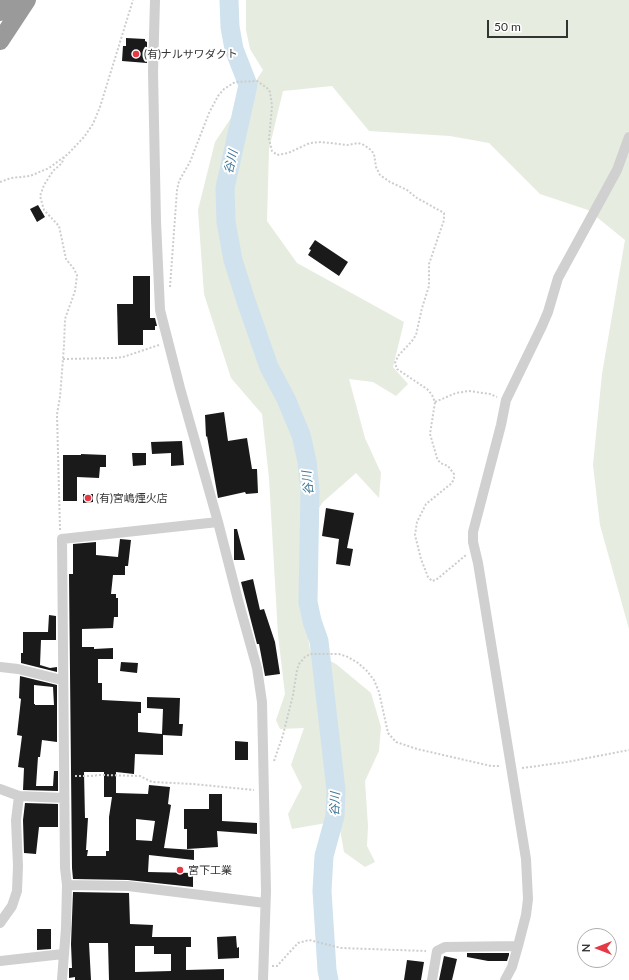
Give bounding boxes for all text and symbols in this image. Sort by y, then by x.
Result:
scale bar [489,12,570,38]
text: 50 m [494,19,521,34]
place label: (有)ナルサワダクト [144,47,238,61]
marker: (有)ナルサワダクト [131,49,141,59]
water label: 谷川 [221,149,241,175]
water label: 谷川 [300,470,316,496]
place label: (有)宮嶋煙火店 [96,491,168,505]
marker: (有)宮嶋煙火店 [83,493,93,503]
water label: 谷川 [327,792,343,816]
place label: 宮下工業 [188,863,232,877]
marker: 宮下工業 [175,865,185,875]
north arrow [577,928,617,968]
text: N [579,944,592,952]

